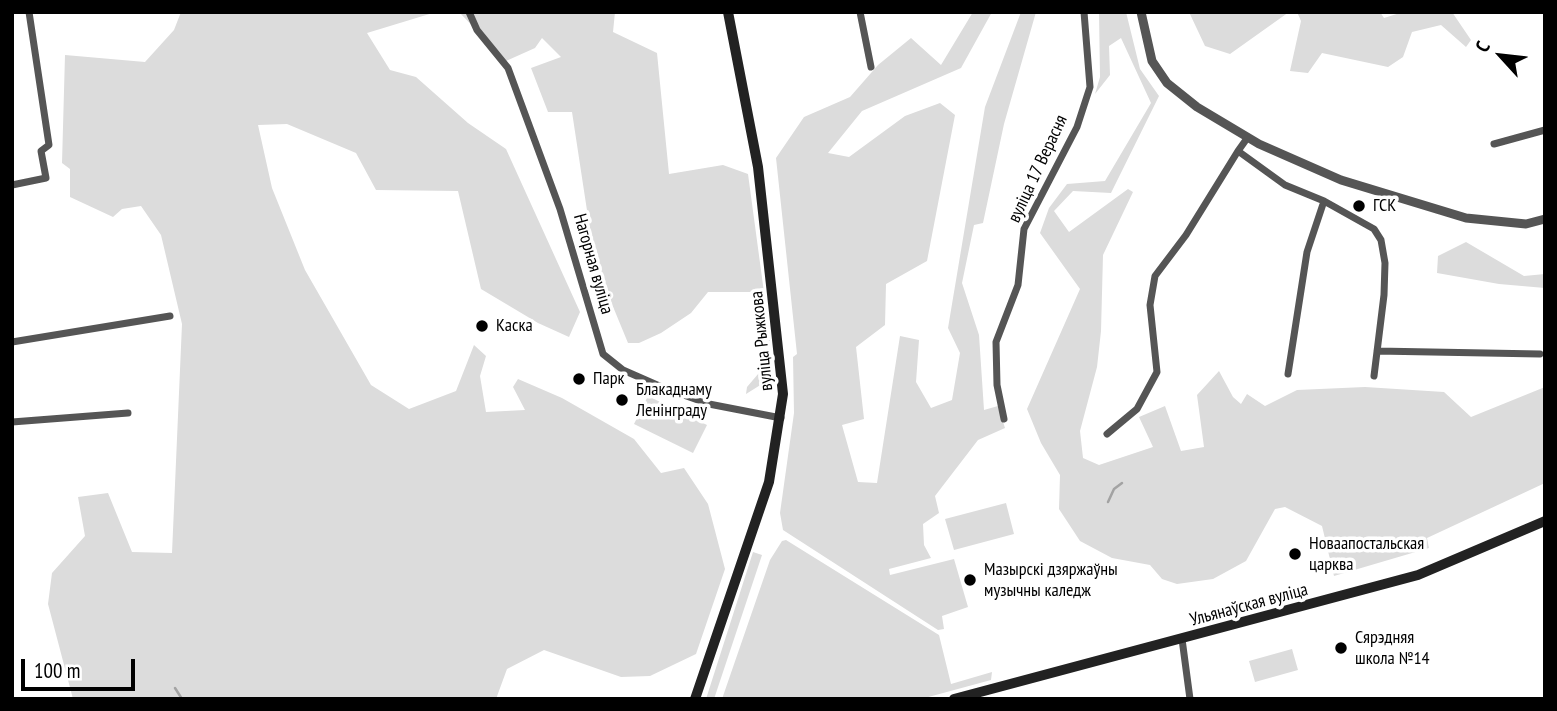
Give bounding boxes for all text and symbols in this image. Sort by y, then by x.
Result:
north arrow [1466,21,1536,91]
text: С [1470,37,1495,56]
street label: вуліца 17 Верасня [1004,112,1072,226]
place label: ГСК [1373,195,1396,217]
marker: ГСК [1351,198,1367,214]
street label: Нагорная вуліца [568,211,618,317]
street label: вуліца Рыжкова [746,290,778,392]
place label: Каска [496,315,533,337]
marker: Каска [474,318,490,334]
place label: Парк [593,368,624,390]
marker: Парк [571,371,587,387]
place label: Блакаднаму Ленінграду [636,379,712,422]
marker: Блакаднаму Ленінграду [614,392,630,408]
place label: Новаапостальская царква [1309,533,1424,576]
marker: Новаапостальская царква [1287,546,1303,562]
place label: Мазырскі дзяржаўны музычны каледж [984,559,1118,602]
marker: Мазырскі дзяржаўны музычны каледж [962,572,978,588]
street label: Ульянаўская вуліца [1188,579,1310,631]
place label: Сярэдняя школа №14 [1355,627,1430,670]
marker: Сярэдняя школа №14 [1333,640,1349,656]
scale bar [24,644,138,688]
text: 100 m [34,657,80,684]

